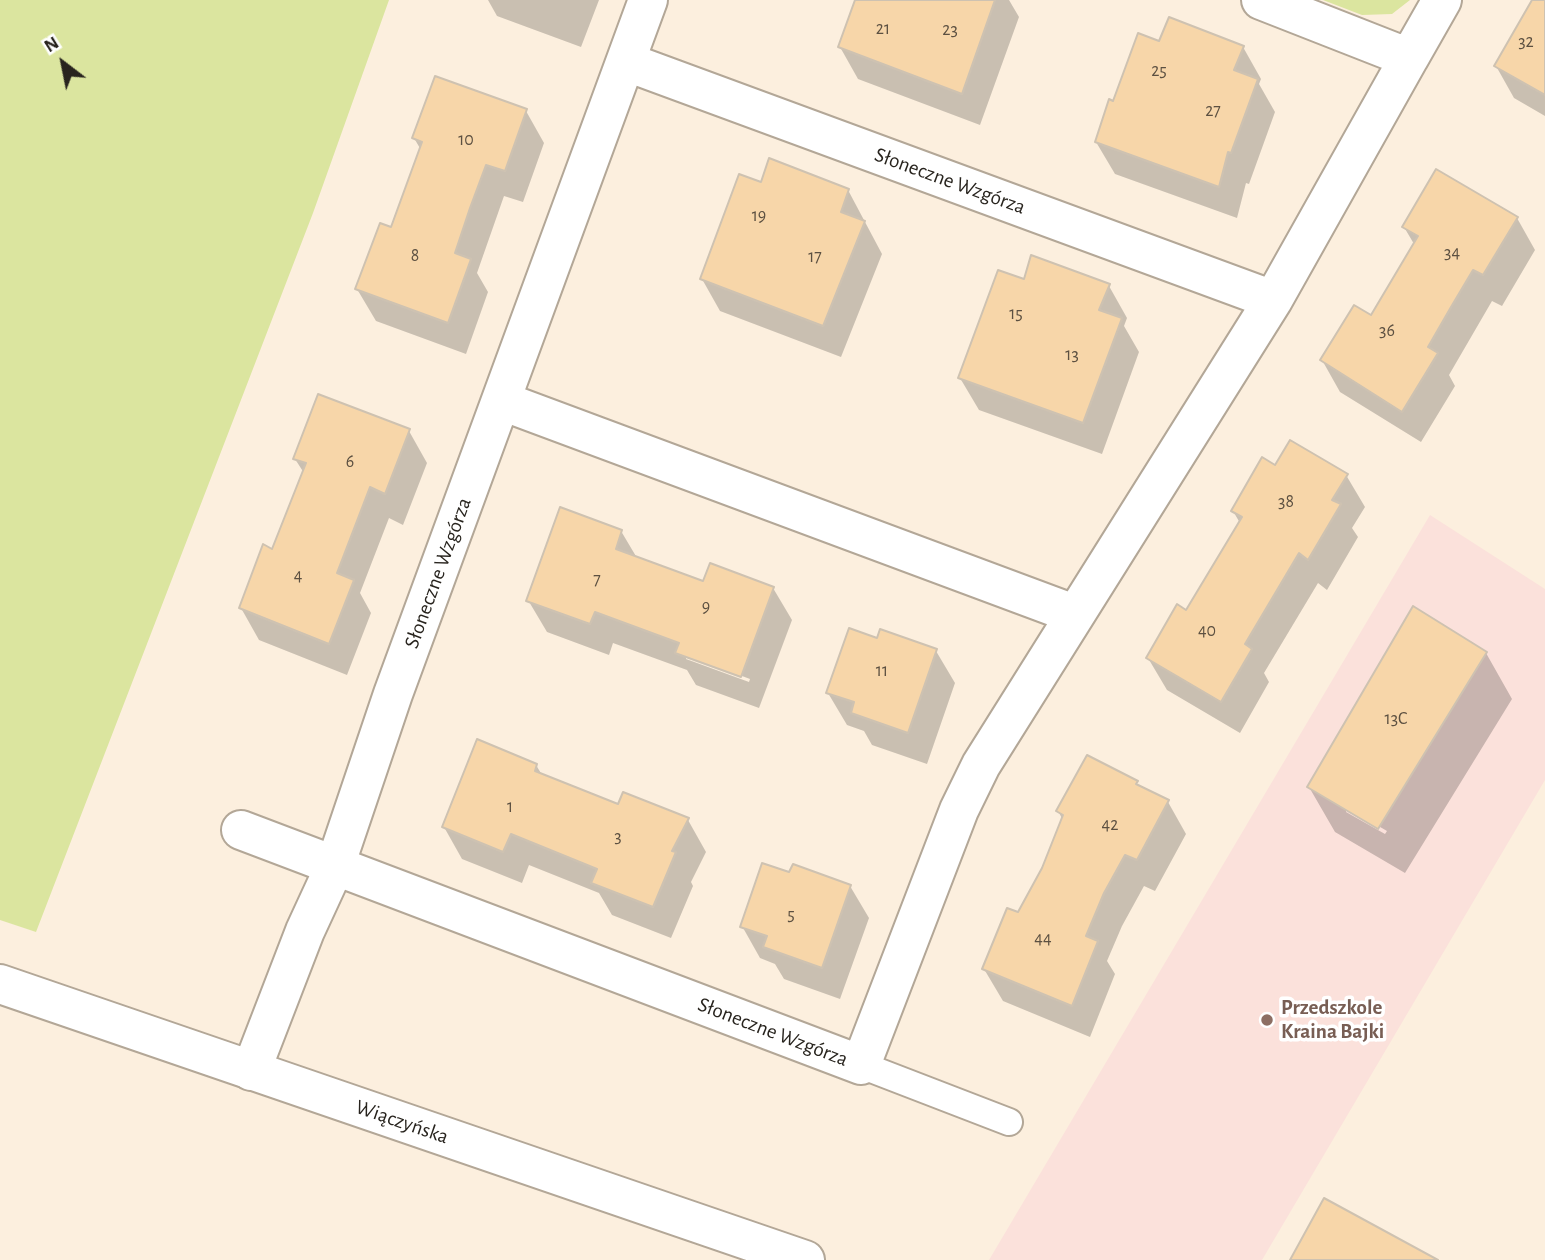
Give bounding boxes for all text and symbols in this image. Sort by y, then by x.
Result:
house number: 21 [876,18,890,40]
house number: 23 [942,19,958,41]
north arrow [28,28,98,98]
house number: 32 [1518,31,1534,53]
text: N [41,33,62,56]
house number: 25 [1151,60,1167,82]
house number: 27 [1205,100,1221,122]
house number: 10 [458,129,474,151]
street label: Słoneczne Wzgórza [871,142,1029,220]
house number: 19 [752,205,766,227]
house number: 34 [1444,242,1460,264]
house number: 8 [411,245,419,267]
house number: 17 [808,246,822,268]
house number: 15 [1009,303,1023,325]
house number: 36 [1379,320,1395,342]
house number: 13 [1065,344,1079,366]
house number: 6 [346,451,354,473]
house number: 38 [1278,491,1294,513]
street label: Słoneczne Wzgórza [399,494,477,652]
house number: 4 [294,565,302,587]
house number: 7 [593,569,601,591]
house number: 9 [702,596,710,618]
house number: 40 [1198,620,1216,642]
house number: 11 [876,660,888,682]
house number: 13C [1385,708,1407,730]
house number: 1 [507,796,513,818]
house number: 42 [1102,814,1118,836]
house number: 3 [614,826,622,848]
house number: 5 [787,904,795,926]
house number: 44 [1034,928,1052,950]
street label: Słoneczne Wzgórza [694,992,852,1072]
place label: Przedszkole Kraina Bajki [1281,995,1384,1045]
marker: Przedszkole Kraina Bajki [1259,1012,1275,1028]
street label: Wiączyńska [352,1094,452,1150]

